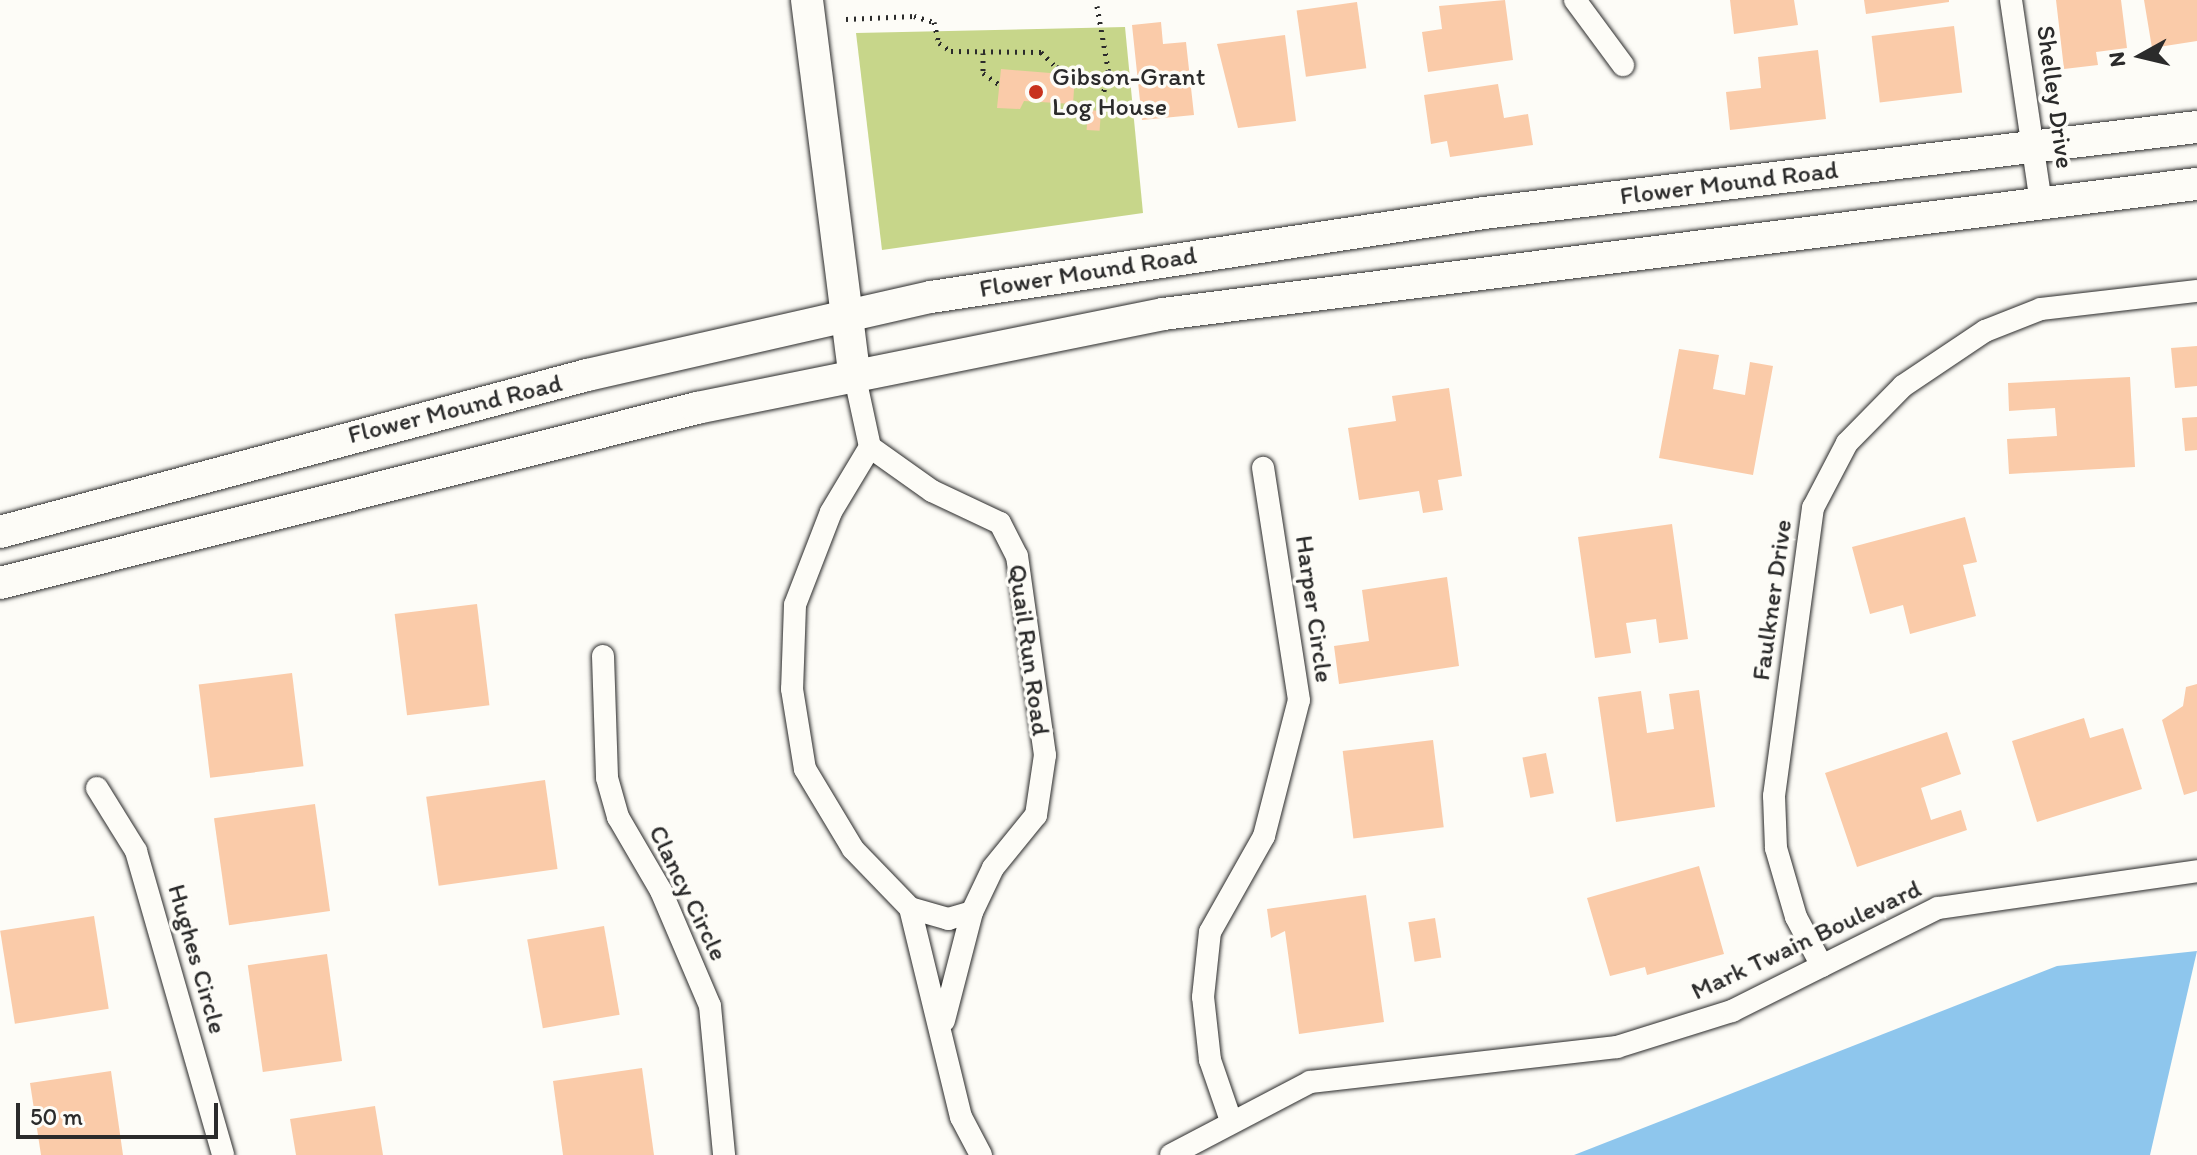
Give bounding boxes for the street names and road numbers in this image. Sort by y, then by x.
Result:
street label: Shelley Drive [2029,23,2081,171]
street label: Flower Mound Road [1619,154,1839,212]
street label: Flower Mound Road [978,239,1198,305]
street label: Flower Mound Road [345,367,565,451]
street label: Faulkner Drive [1745,517,1799,683]
street label: Harper Circle [1288,533,1340,685]
street label: Quail Run Road [1002,562,1056,738]
street label: Clancy Circle [642,820,734,966]
street label: Mark Twain Boulevard [1687,874,1925,1006]
street label: Hughes Circle [161,881,233,1037]

